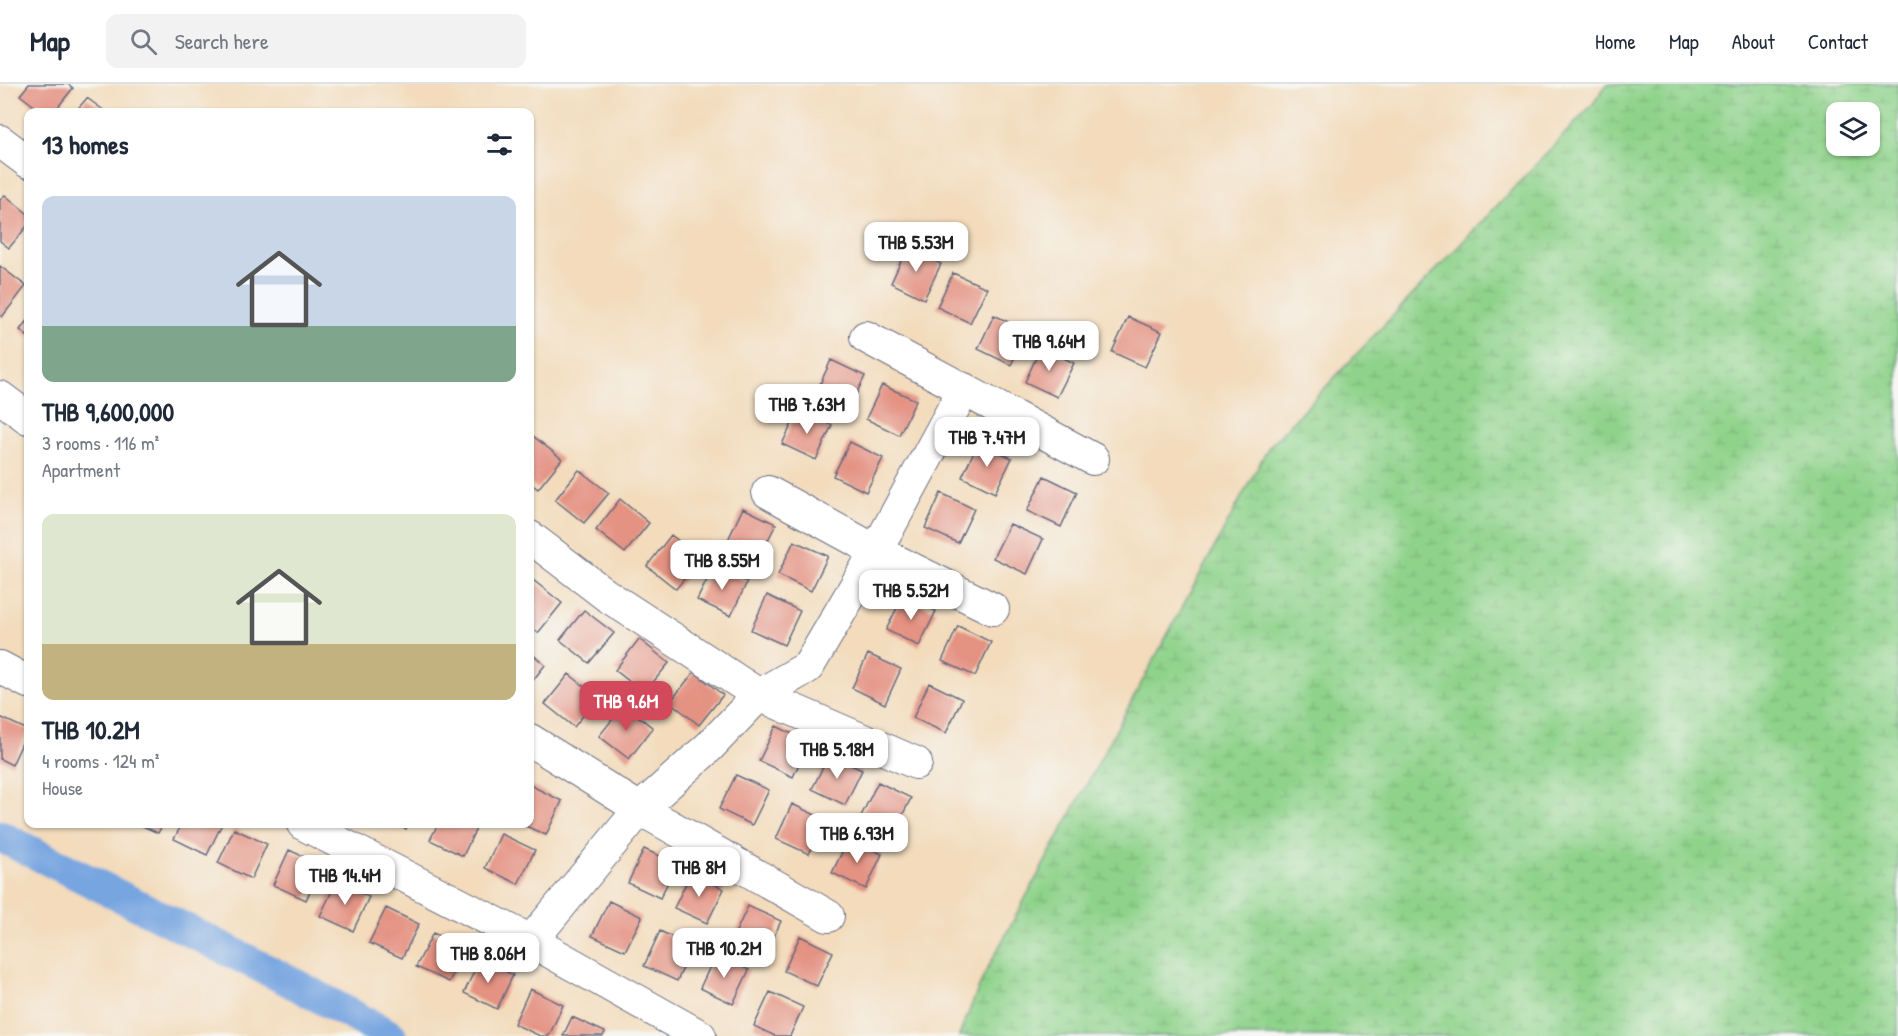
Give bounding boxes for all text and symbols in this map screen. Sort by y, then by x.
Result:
search box [106,14,526,68]
text: Map [30,22,70,60]
icon: search [127,25,160,58]
text: Search here [175,26,269,56]
text: Home [1595,27,1636,56]
text: Map [1669,27,1699,56]
text: About [1732,27,1775,56]
text: Contact [1808,27,1868,56]
map controls [1826,102,1880,156]
button: layers [1826,102,1880,156]
text: 13 homes [42,127,129,162]
icon: filters [483,128,516,161]
pin: THB 5.53M [847,222,985,273]
text: THB 5.53M [878,228,954,255]
icon: home [225,235,333,343]
pin: THB 9.64M [980,321,1118,372]
text: THB 9.64M [1013,327,1085,354]
pin: THB 7.63M [738,384,876,435]
text: THB 7.63M [769,390,845,417]
text: THB 9,600,000 [42,394,174,429]
pin: THB 7.47M [918,417,1056,468]
text: THB 7.47M [949,423,1025,450]
text: 3 rooms · 116 m² [42,429,159,456]
text: Apartment [42,456,120,483]
pin: THB 8.55M [653,540,791,591]
text: THB 8.55M [684,546,760,573]
icon: home [225,553,333,661]
pin: THB 5.52M [842,570,980,621]
text: THB 5.52M [873,576,949,603]
pin: THB 9.6M [564,681,688,732]
text: THB 9.6M [594,687,658,714]
text: THB 10.2M [42,712,140,747]
pin: THB 5.18M [768,729,906,780]
text: THB 5.18M [800,735,874,762]
text: 4 rooms · 124 m² [42,747,159,774]
text: House [42,774,83,801]
pin: THB 6.93M [788,813,926,864]
text: THB 6.93M [820,819,894,846]
pin: THB 8M [650,847,748,898]
text: THB 8M [672,853,726,880]
pin: THB 14.4M [276,855,414,906]
text: THB 14.4M [309,861,381,888]
pin: THB 10.2M [655,928,793,979]
pin: THB 8.06M [419,933,557,984]
text: THB 10.2M [686,934,762,961]
text: THB 8.06M [450,939,526,966]

